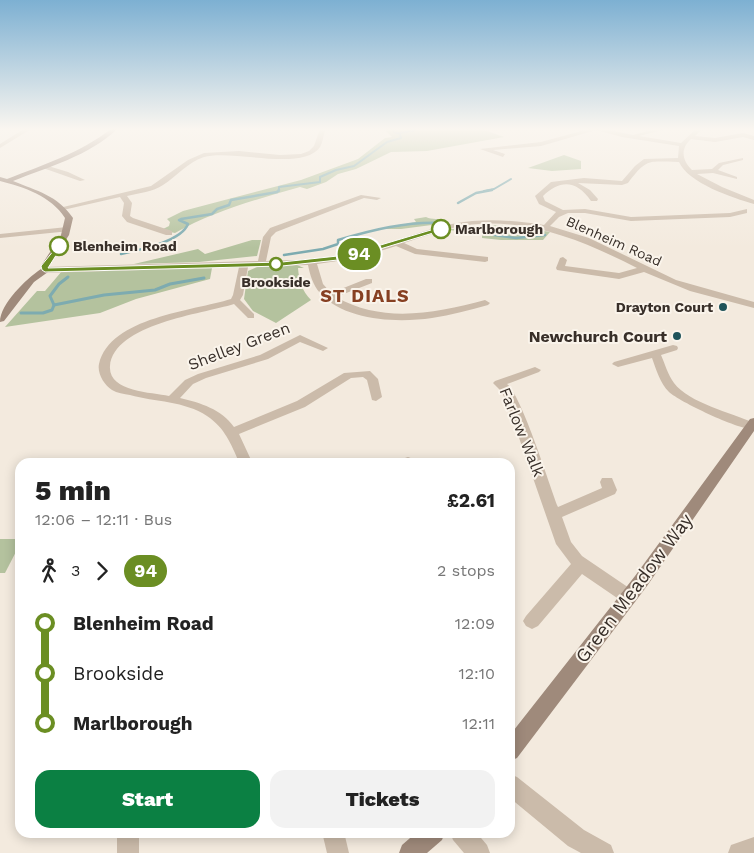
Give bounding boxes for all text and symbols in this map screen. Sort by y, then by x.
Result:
street label: Blenheim Road [564,213,664,269]
marker: Marlborough [431,219,451,239]
place label: Marlborough [455,221,543,237]
marker: Blenheim Road [49,236,69,256]
place label: Blenheim Road [73,238,177,254]
line badge: 94 [336,238,382,270]
text: 94 [348,243,370,264]
marker: Brookside [269,257,283,271]
place label: Brookside [241,274,311,290]
district label: ST DIALS [320,285,410,306]
place label: Drayton Court [616,299,713,315]
marker: Drayton Court [717,301,729,313]
street label: Shelley Green [185,318,293,374]
place label: Newchurch Court [529,327,667,346]
marker: Newchurch Court [671,330,683,342]
street label: Farlow Walk [495,385,549,479]
text: 5 min [35,474,111,507]
text: £2.61 [447,489,495,512]
street label: Green Meadow Way [570,509,698,667]
text: 12:06 – 12:11 · Bus [35,510,172,529]
icon: walk [35,557,63,585]
icon: forward [88,557,116,585]
text: 94 [134,560,157,581]
text: 3 [71,561,80,580]
text: 2 stops [437,561,495,580]
text: Blenheim Road [73,612,214,635]
text: 12:09 [455,614,495,633]
text: Brookside [73,662,164,685]
text: 12:10 [459,664,495,683]
text: Marlborough [73,712,193,735]
text: 12:11 [462,714,495,733]
button: Start [35,770,260,828]
button: Tickets [270,770,495,828]

